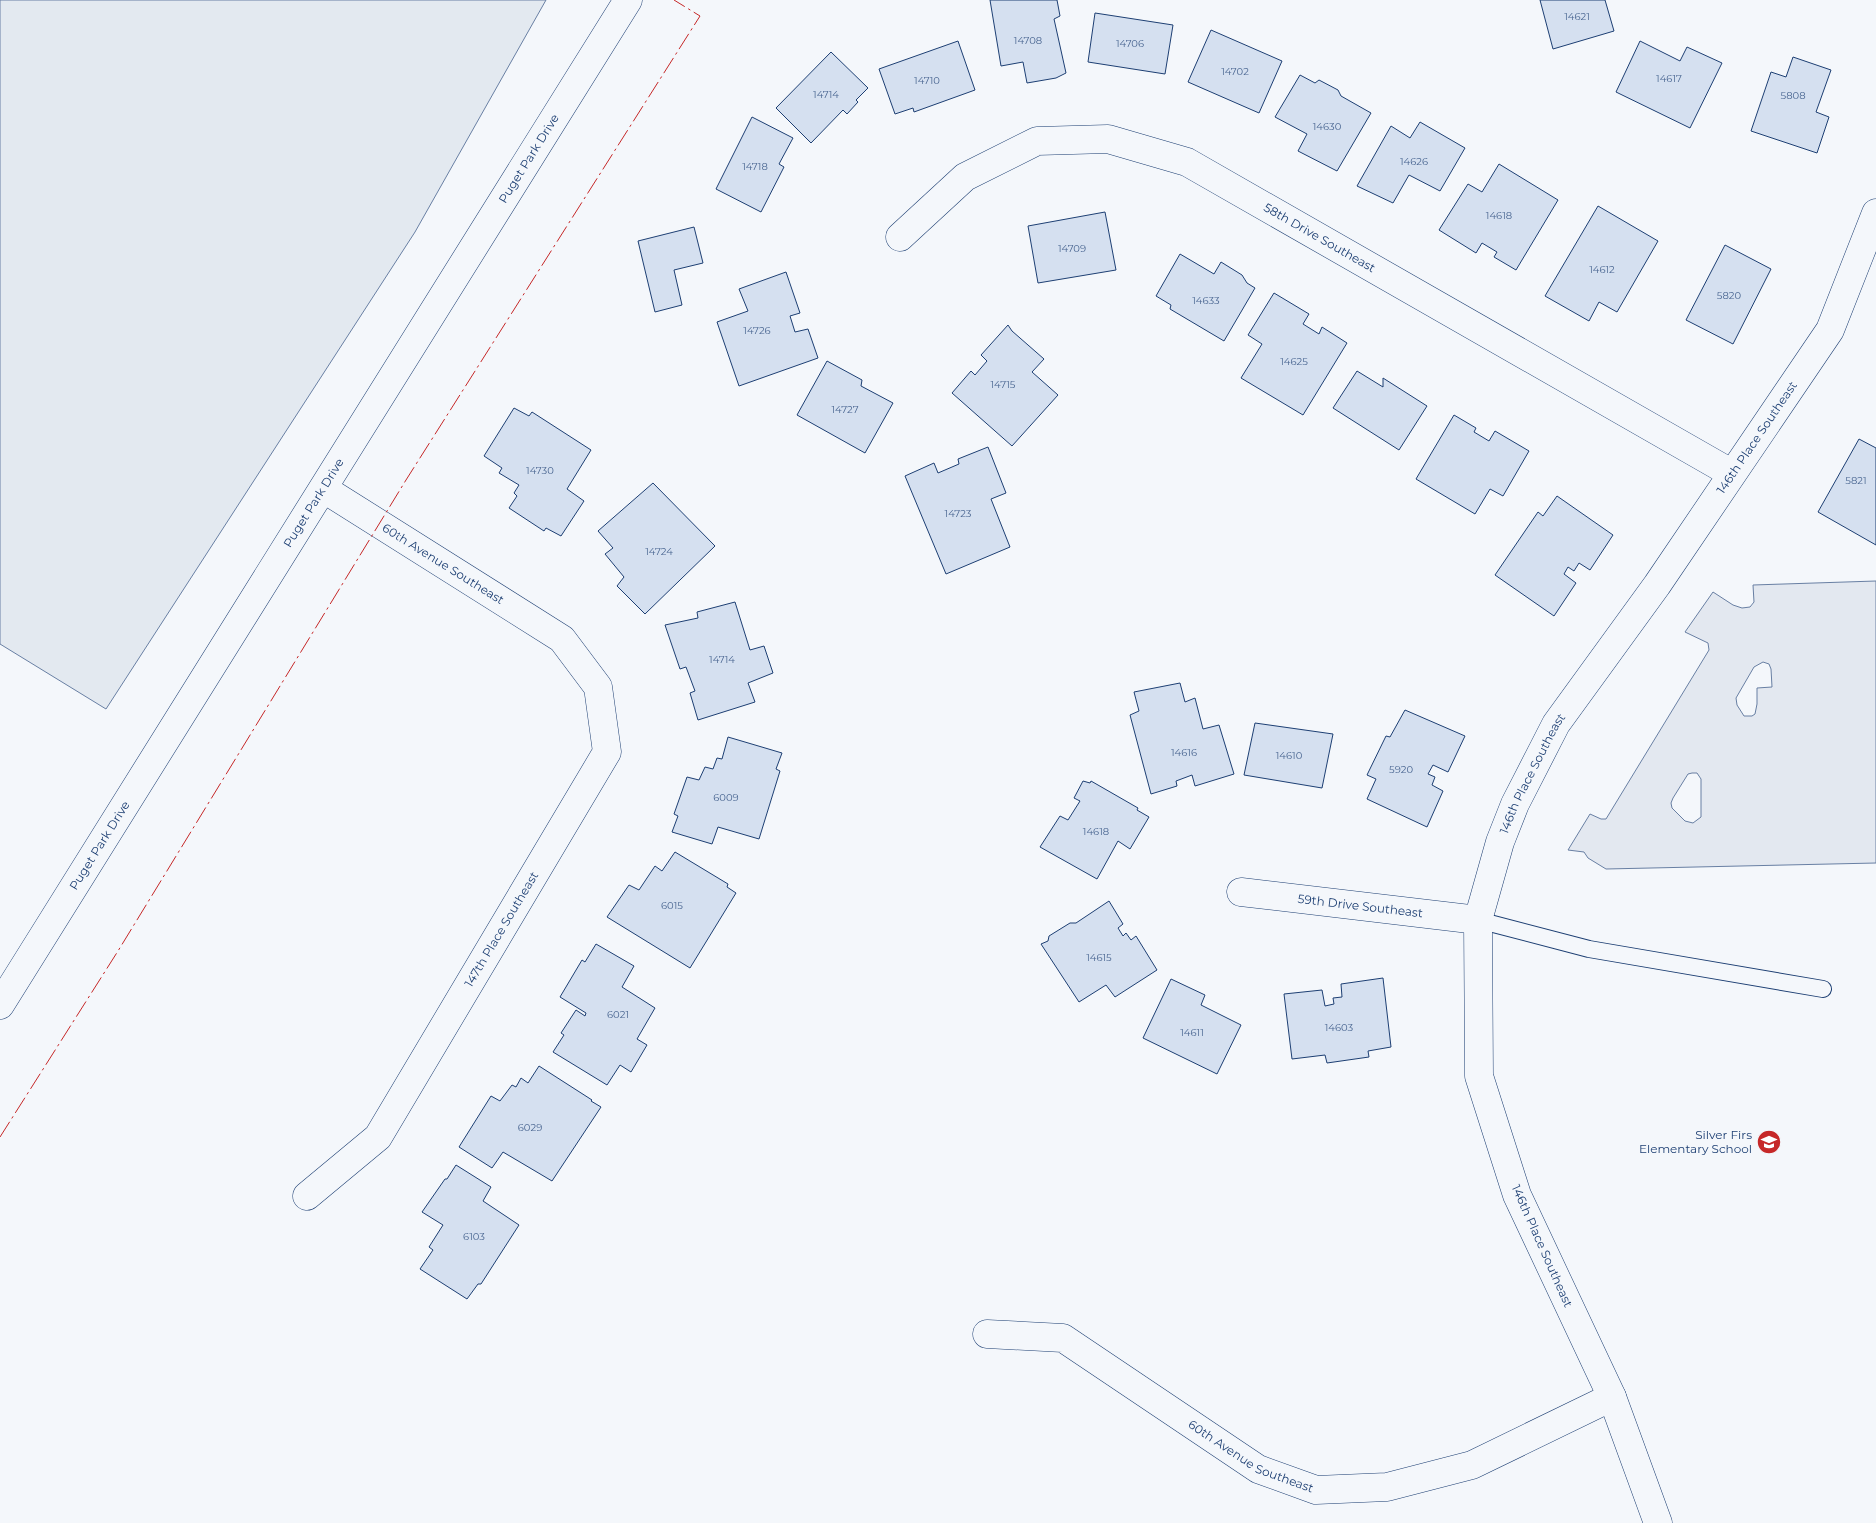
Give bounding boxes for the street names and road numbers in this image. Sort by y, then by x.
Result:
street label: Puget Park Drive [495,111,562,206]
street label: 58th Drive Southeast [1261,200,1378,275]
street label: 146th Place Southeast [1713,378,1800,496]
street label: Puget Park Drive [280,455,347,550]
street label: 60th Avenue Southeast [380,520,507,607]
street label: 146th Place Southeast [1496,710,1568,836]
street label: Puget Park Drive [66,798,133,893]
street label: 147th Place Southeast [461,869,541,989]
street label: 59th Drive Southeast [1297,891,1424,920]
street label: 146th Place Southeast [1509,1182,1576,1309]
street label: 60th Avenue Southeast [1186,1416,1316,1496]

